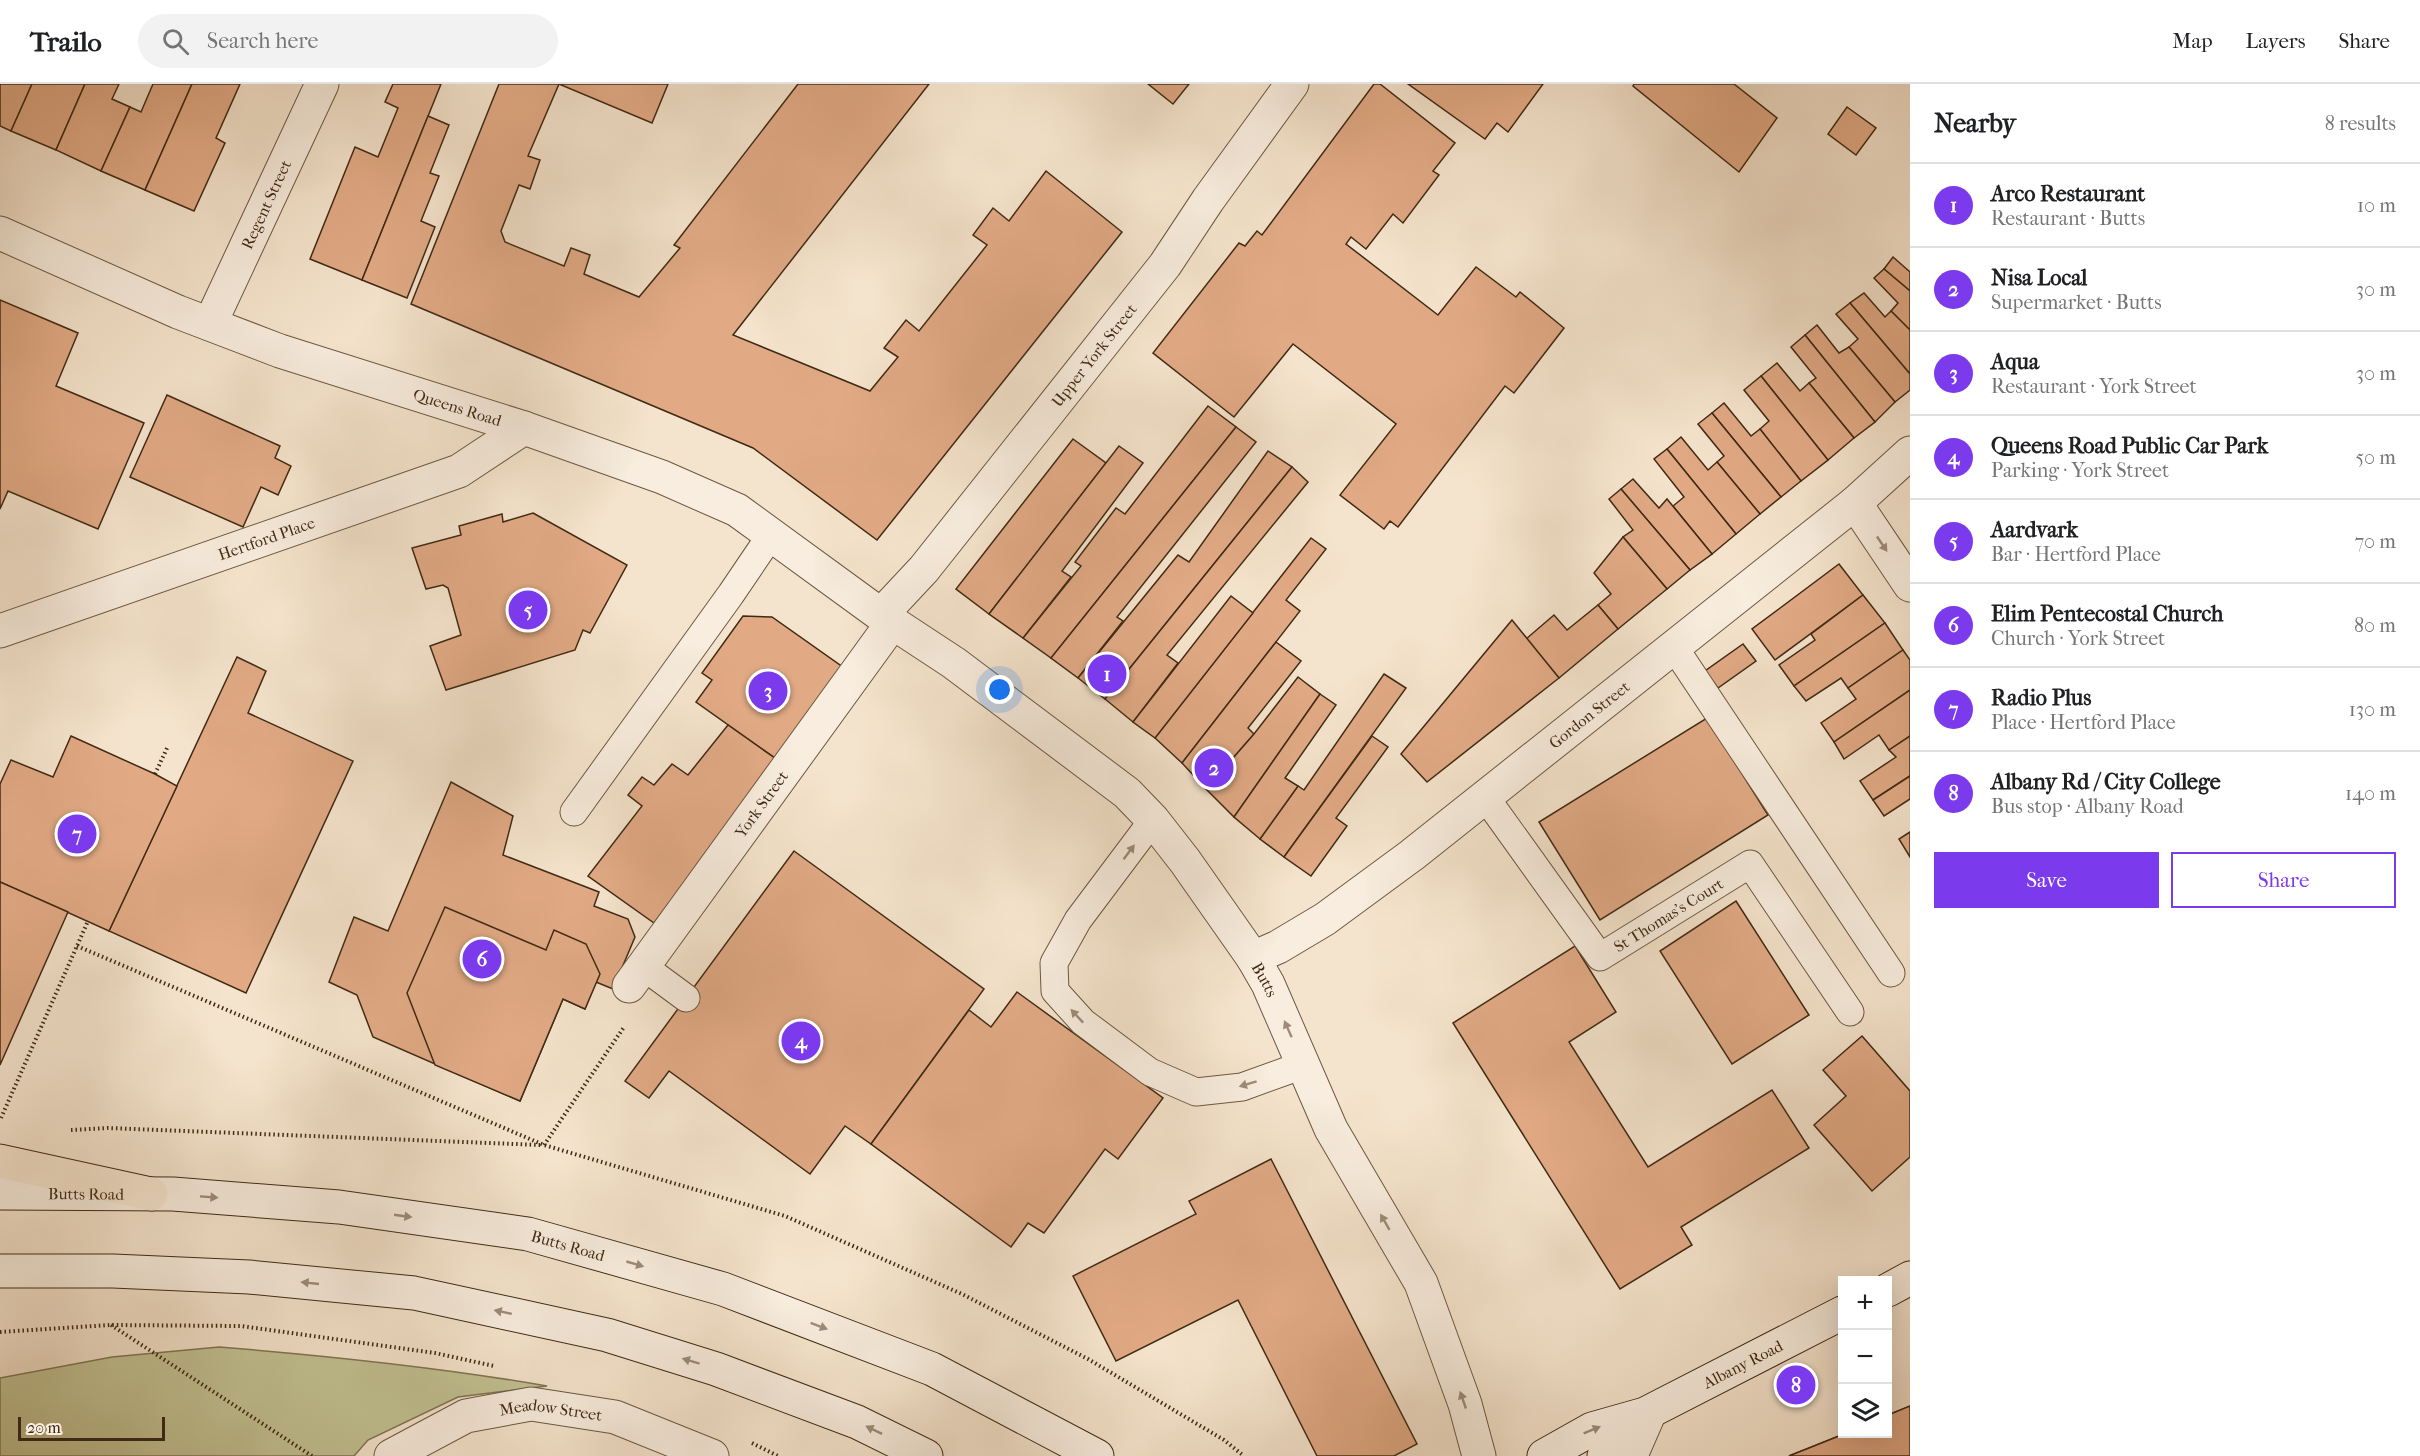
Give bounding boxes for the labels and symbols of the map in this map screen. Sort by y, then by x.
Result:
street label: Regent Street [237,157,295,252]
street label: Upper York Street [1047,300,1141,411]
street label: Queens Road [411,385,504,430]
street label: Hertford Place [216,513,317,564]
one-way arrow [1876,536,1888,552]
pin: 5 [508,588,548,632]
pin: 1 [1088,652,1126,696]
pin: 3 [748,668,788,714]
your location [985,675,1014,704]
street label: Gordon Street [1545,677,1634,753]
pin: 2 [1194,746,1234,790]
street label: York Street [730,767,792,842]
pin: 7 [58,812,97,856]
one-way arrow [1122,845,1134,860]
street label: St Thomas's Court [1610,874,1727,956]
pin: 6 [462,936,502,982]
street label: Butts [1248,959,1282,1000]
one-way arrow [1070,1008,1084,1023]
pin: 4 [782,1018,820,1064]
one-way arrow [1283,1021,1292,1038]
one-way arrow [1239,1080,1257,1089]
street label: Butts Road [48,1184,124,1204]
one-way arrow [200,1192,219,1202]
one-way arrow [394,1212,413,1221]
one-way arrow [1379,1214,1390,1230]
street label: Butts Road [529,1226,607,1265]
one-way arrow [626,1260,644,1269]
one-way arrow [301,1278,320,1288]
one-way arrow [493,1307,512,1317]
one-way arrow [811,1321,829,1331]
street label: Albany Road [1699,1336,1786,1393]
one-way arrow [682,1356,700,1365]
pin: 8 [1776,1362,1816,1408]
one-way arrow [1458,1391,1467,1409]
street label: Meadow Street [498,1395,604,1425]
scale bar [18,1414,165,1442]
one-way arrow [865,1425,882,1435]
one-way arrow [1584,1425,1602,1435]

